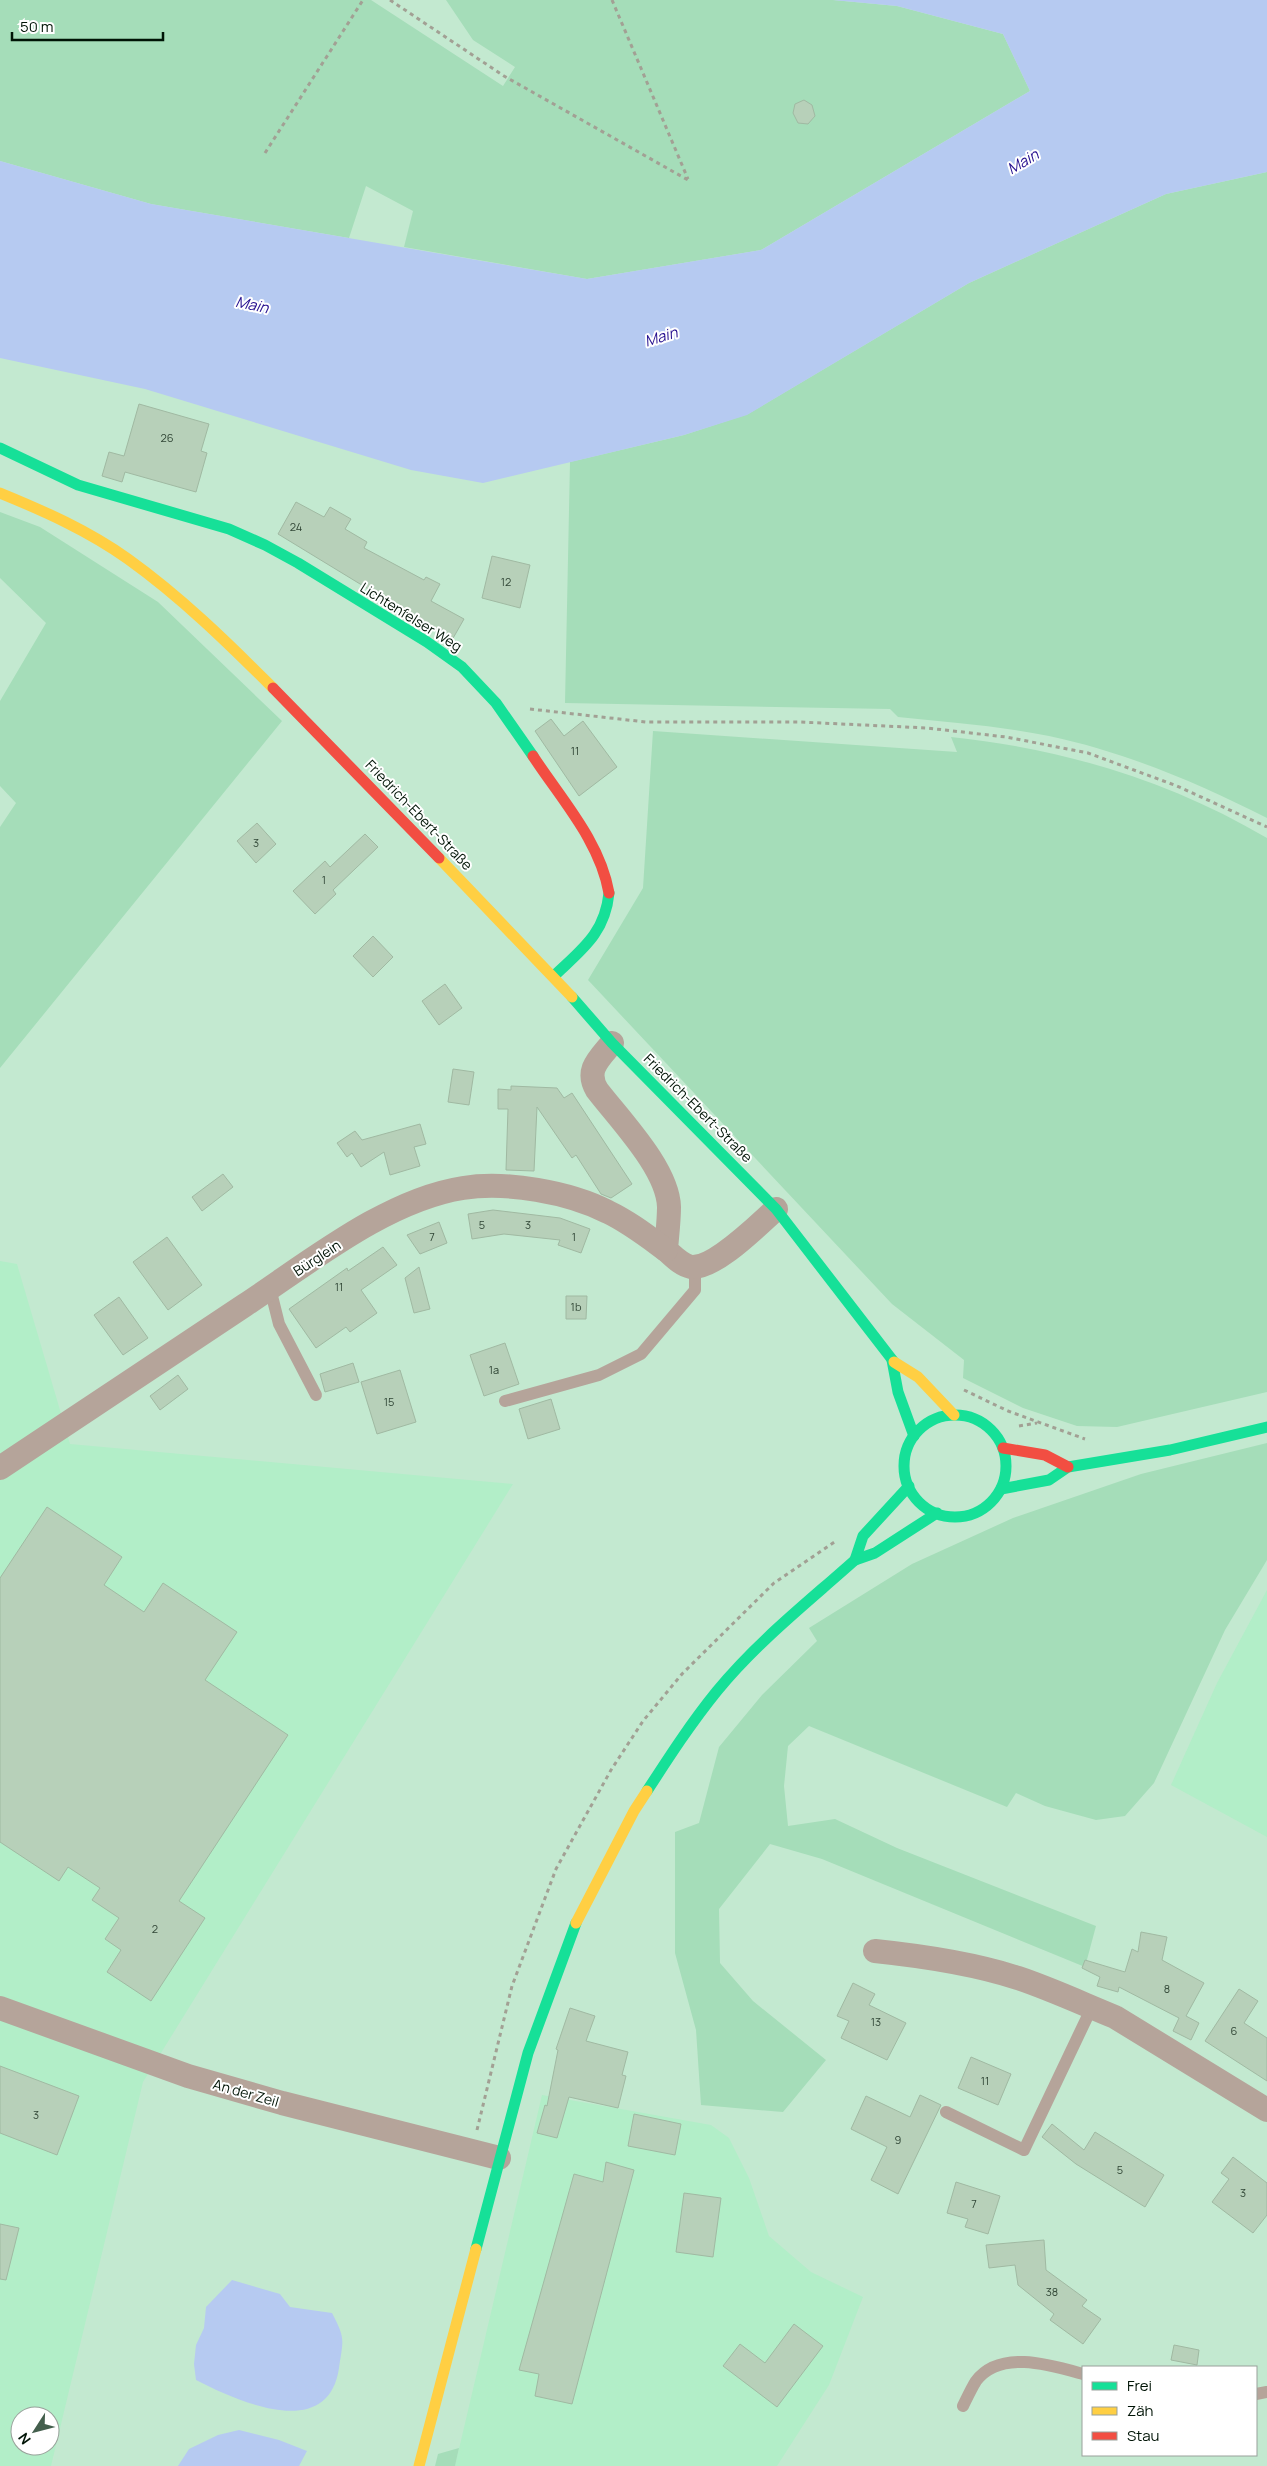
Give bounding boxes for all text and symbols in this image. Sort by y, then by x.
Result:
scale bar [12,10,164,42]
text: 50 m [20,16,54,37]
water label: Main [1003,143,1043,179]
water label: Main [234,291,272,318]
water label: Main [642,321,681,351]
house number: 26 [160,430,174,445]
house number: 24 [290,519,302,534]
house number: 12 [501,574,511,589]
street label: Lichtenfelser Weg [357,578,466,655]
house number: 11 [571,743,579,758]
street label: Friedrich-Ebert-Straße [362,755,477,874]
house number: 3 [253,835,259,850]
house number: 1 [322,872,326,887]
street label: Friedrich-Ebert-Straße [640,1049,757,1166]
house number: 5 [479,1217,485,1232]
house number: 3 [525,1217,531,1232]
house number: 7 [429,1229,435,1244]
house number: 1 [572,1229,576,1244]
street label: Bürglein [289,1235,344,1280]
house number: 11 [335,1279,343,1294]
house number: 1b [571,1299,582,1314]
house number: 1a [489,1362,499,1377]
house number: 15 [384,1394,394,1409]
house number: 2 [152,1921,158,1936]
house number: 8 [1164,1981,1170,1996]
house number: 13 [871,2014,881,2029]
house number: 6 [1231,2023,1238,2038]
house number: 11 [981,2073,989,2088]
street label: An der Zeil [211,2074,281,2111]
house number: 3 [33,2107,39,2122]
house number: 9 [895,2132,902,2147]
house number: 5 [1117,2162,1123,2177]
house number: 3 [1240,2185,1246,2200]
house number: 7 [971,2196,977,2211]
house number: 38 [1046,2284,1058,2299]
legend [1082,2366,1257,2456]
text: Frei [1127,2375,1152,2396]
text: Zäh [1127,2400,1154,2421]
north arrow [10,2406,60,2456]
text: Stau [1127,2425,1160,2446]
text: N [13,2429,35,2449]

